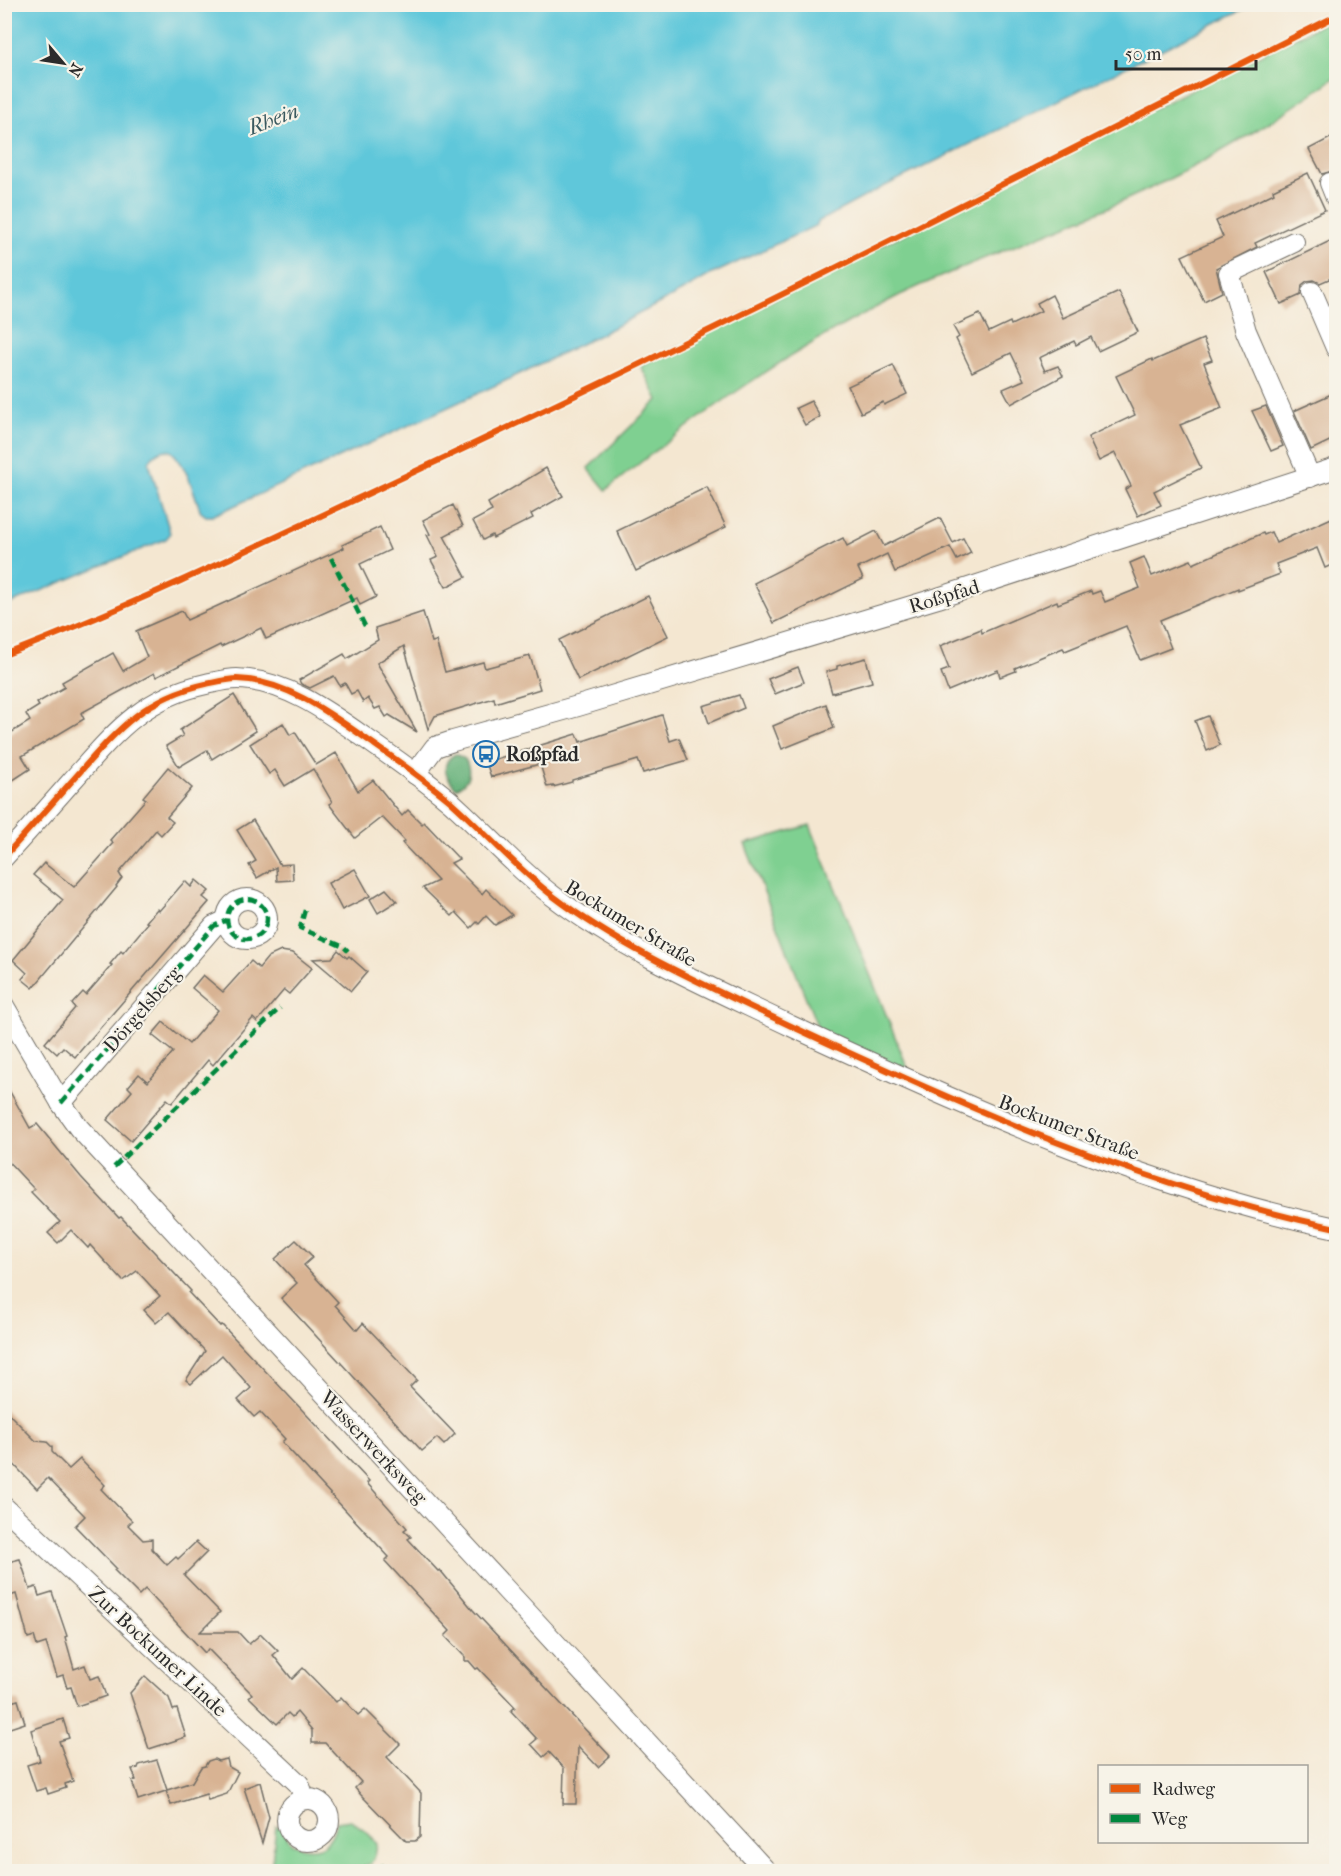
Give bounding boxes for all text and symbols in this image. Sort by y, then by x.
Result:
north arrow [33,33,93,93]
scale bar [1116,33,1256,71]
text: 50 m [1125,44,1162,65]
text: N [64,60,87,81]
water label: Rhein [242,98,302,140]
street label: Roßpfad [906,575,983,618]
bus stop icon: Roßpfad [471,739,501,769]
place label: Roßpfad [506,743,580,766]
street label: Bockumer Straße [561,875,701,972]
street label: Dörgelsberg [99,961,186,1057]
street label: Bockumer Straße [995,1090,1143,1165]
street label: Wasserwerksweg [315,1385,432,1509]
street label: Zur Bockumer Linde [84,1581,232,1721]
legend [1098,1765,1308,1843]
text: Radweg [1152,1779,1215,1800]
text: Weg [1151,1809,1187,1830]

